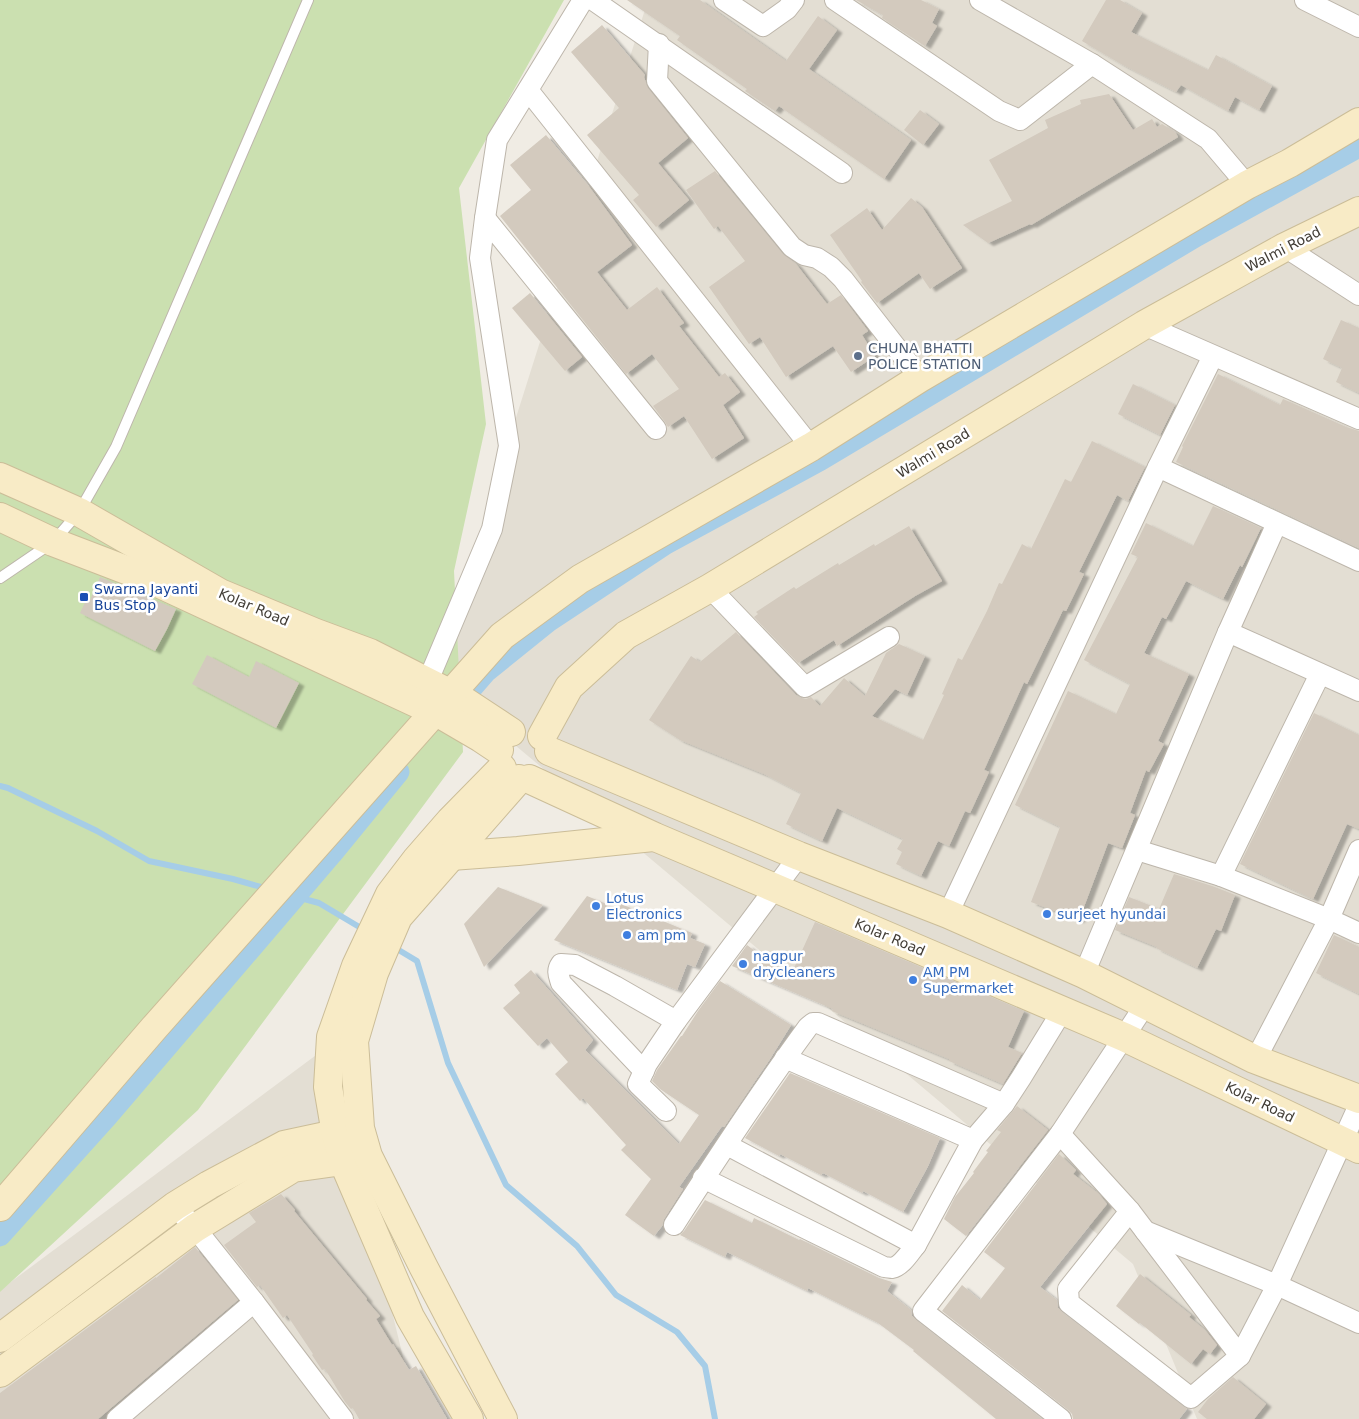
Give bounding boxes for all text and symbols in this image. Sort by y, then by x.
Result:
street label: Walmi Road [1243,223,1323,275]
place label: CHUNA BHATTI POLICE STATION [868,340,981,372]
marker: CHUNA BHATTI POLICE STATION [852,350,864,362]
street label: Walmi Road [894,425,972,481]
place label: Swarna Jayanti Bus Stop [94,581,198,613]
street label: Kolar Road [216,585,292,629]
marker: Swarna Jayanti Bus Stop [78,591,90,603]
place label: Lotus Electronics [606,890,682,922]
marker: Lotus Electronics [590,900,602,912]
place label: surjeet hyundai [1057,906,1166,922]
marker: surjeet hyundai [1041,908,1053,920]
street label: Kolar Road [852,915,928,959]
place label: am pm [637,927,686,943]
marker: am pm [621,929,633,941]
place label: nagpur drycleaners [753,948,835,980]
marker: nagpur drycleaners [737,958,749,970]
place label: AM PM Supermarket [923,964,1014,996]
marker: AM PM Supermarket [907,974,919,986]
street label: Kolar Road [1223,1078,1297,1126]

